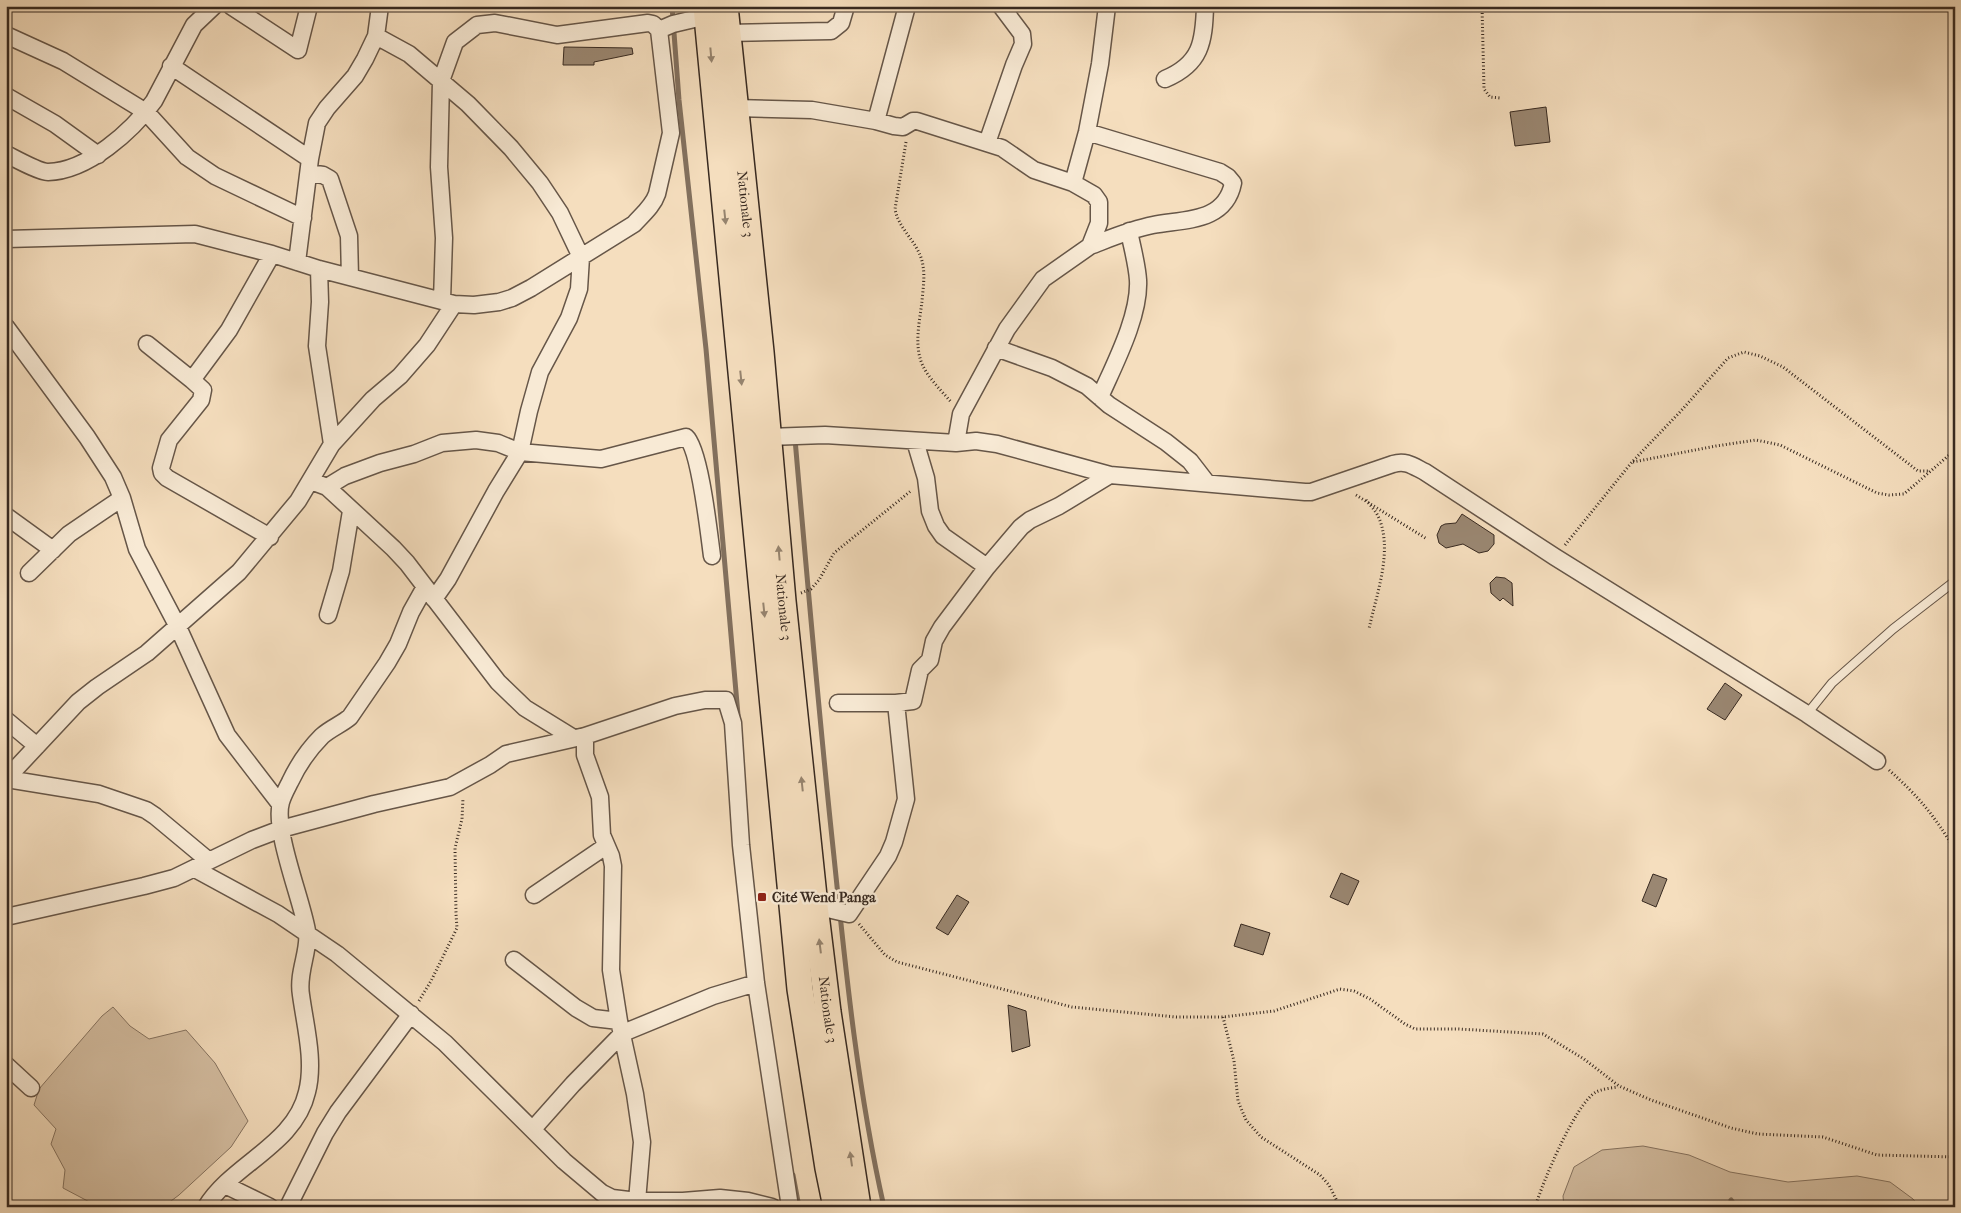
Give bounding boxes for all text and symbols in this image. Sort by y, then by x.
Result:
one-way arrow [707,47,715,63]
street label: Nationale 3 [734,170,758,238]
one-way arrow [722,209,730,225]
one-way arrow [737,371,745,387]
one-way arrow [775,545,783,561]
street label: Nationale 3 [772,573,796,641]
one-way arrow [760,602,768,618]
one-way arrow [798,776,806,792]
place label: Cité Wend Panga [772,889,876,906]
marker: Cité Wend Panga [756,891,768,903]
one-way arrow [816,938,824,954]
street label: Nationale 3 [815,975,841,1044]
one-way arrow [847,1150,855,1166]

